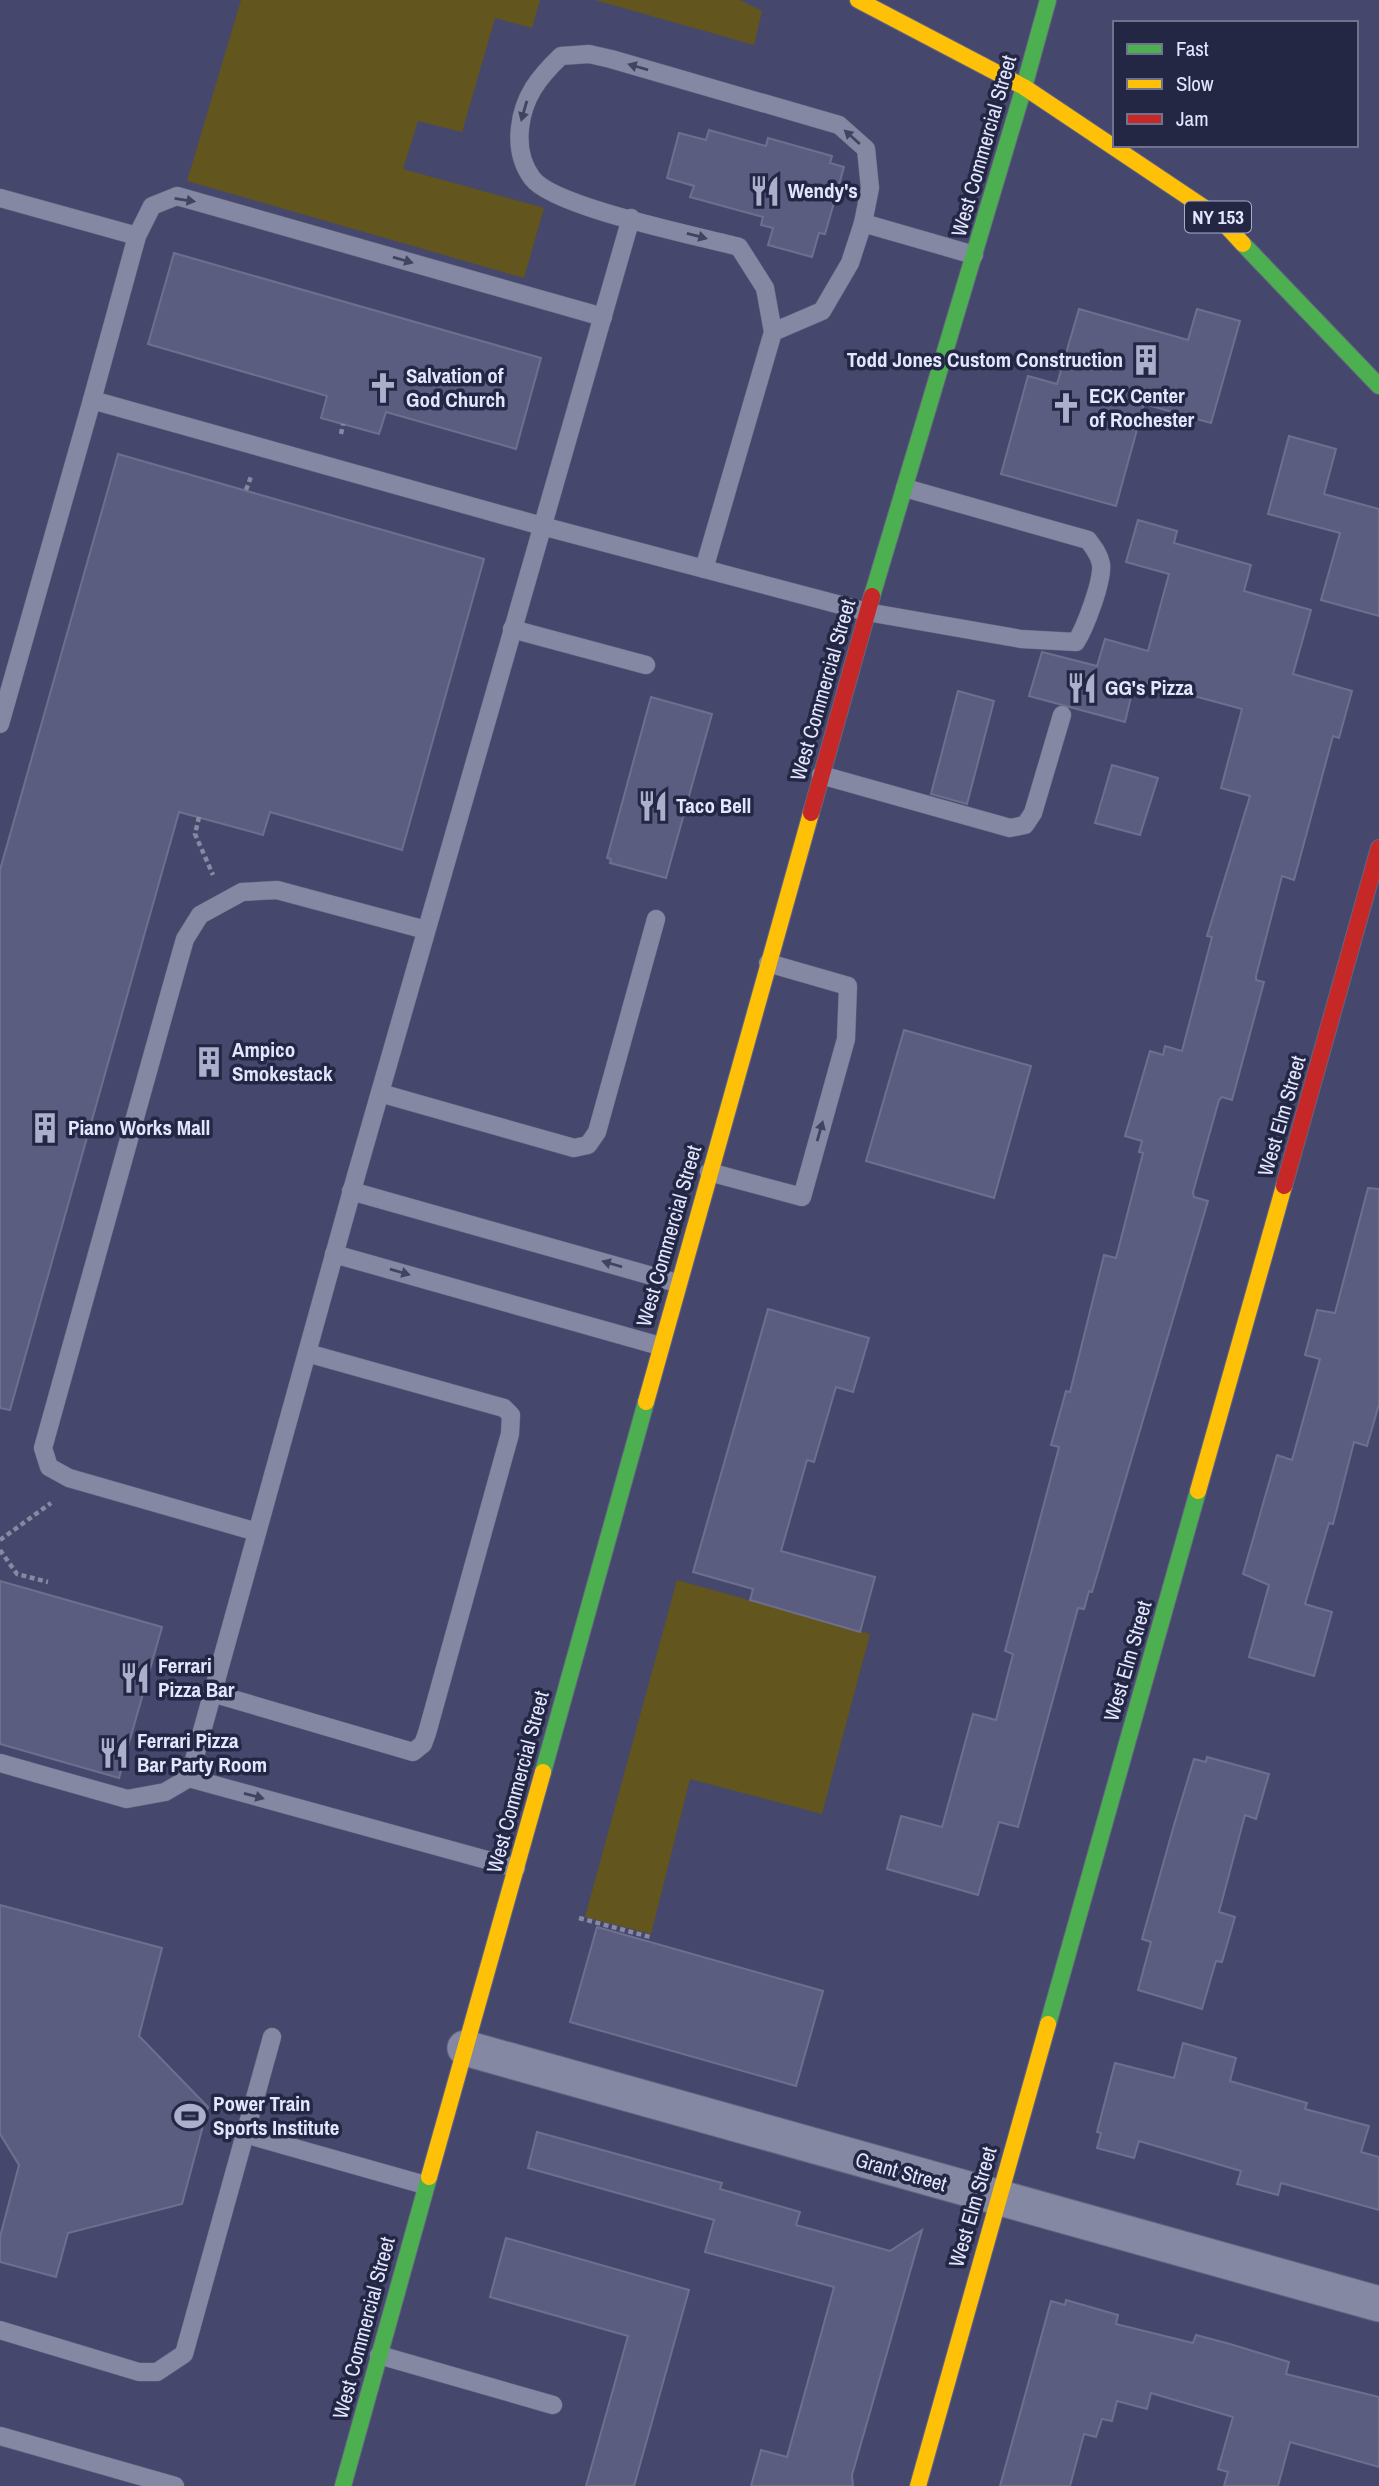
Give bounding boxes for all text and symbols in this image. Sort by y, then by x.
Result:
legend [1113,21,1358,147]
text: Fast [1176,34,1209,63]
street label: West Commercial Street [944,52,1023,240]
one-way arrow [627,61,648,71]
text: Slow [1176,69,1214,98]
one-way arrow [518,101,528,122]
text: Jam [1176,104,1209,133]
one-way arrow [843,129,861,145]
restaurant icon: Wendy's [748,174,782,208]
place label: Wendy's [788,176,858,205]
one-way arrow [174,195,196,206]
road number: NY 153 [1185,202,1251,232]
one-way arrow [687,231,709,242]
one-way arrow [393,256,414,266]
building icon: Todd Jones Custom Construction [1129,343,1163,377]
place label: Todd Jones Custom Construction [847,345,1123,374]
place label: Salvation of God Church [406,361,506,414]
church icon: Salvation of God Church [366,371,400,405]
place label: ECK Center of Rochester [1089,381,1195,434]
church icon: ECK Center of Rochester [1049,391,1083,425]
street label: West Commercial Street [783,596,862,784]
restaurant icon: GG's Pizza [1065,671,1099,705]
place label: GG's Pizza [1105,673,1194,702]
restaurant icon: Taco Bell [636,789,670,823]
place label: Taco Bell [676,791,751,820]
place label: Ampico Smokestack [232,1035,333,1088]
building icon: Ampico Smokestack [192,1045,226,1079]
street label: West Elm Street [1250,1052,1313,1180]
building icon: Piano Works Mall [28,1111,62,1145]
place label: Piano Works Mall [68,1113,210,1142]
one-way arrow [815,1120,826,1142]
street label: West Commercial Street [629,1142,708,1330]
one-way arrow [601,1259,622,1269]
one-way arrow [389,1267,411,1278]
street label: West Elm Street [1096,1597,1159,1725]
place label: Ferrari Pizza Bar [158,1651,235,1704]
restaurant icon: Ferrari Pizza Bar [118,1661,152,1695]
street label: West Commercial Street [479,1687,556,1876]
place label: Ferrari Pizza Bar Party Room [137,1726,267,1779]
restaurant icon: Ferrari Pizza Bar Party Room [97,1736,131,1770]
one-way arrow [244,1791,266,1802]
place label: Power Train Sports Institute [213,2089,339,2142]
sports icon: Power Train Sports Institute [173,2099,207,2133]
street label: West Elm Street [941,2143,1004,2271]
street label: Grant Street [852,2145,950,2198]
street label: West Commercial Street [325,2233,402,2422]

